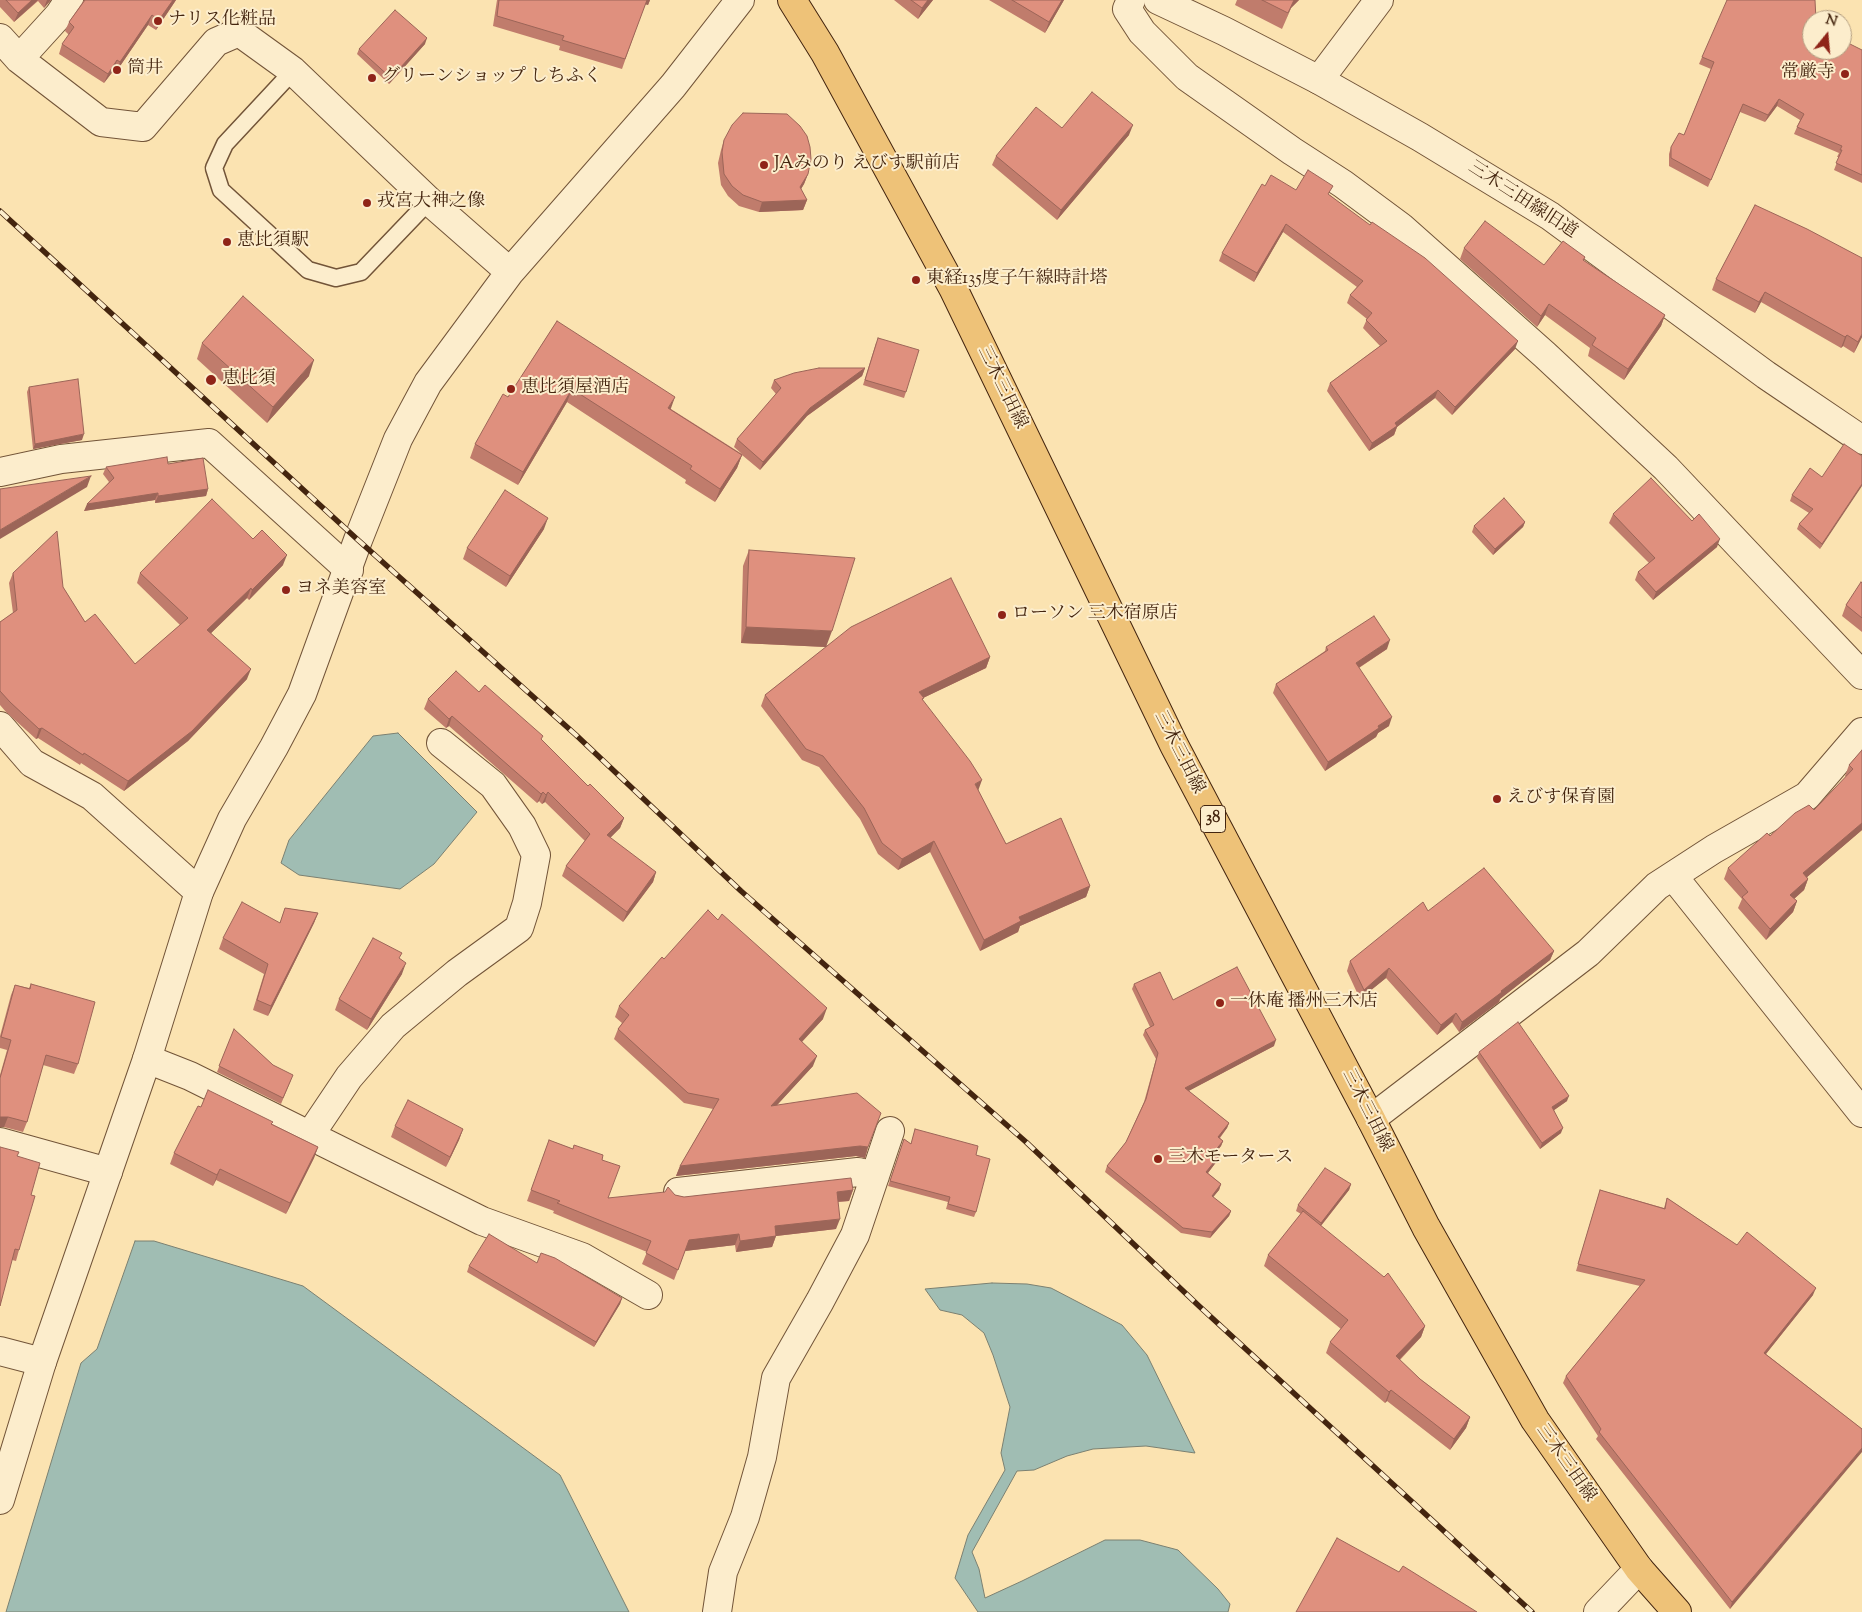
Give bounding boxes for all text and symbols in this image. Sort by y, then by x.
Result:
place label: ナリス化粧品 [168,10,276,32]
north arrow [1802,10,1852,60]
text: N [1823,10,1839,33]
marker: ナリス化粧品 [152,15,164,27]
place label: 筒井 [127,59,163,81]
place label: 常厳寺 [1781,63,1835,85]
marker: 筒井 [111,64,123,76]
place label: グリーンショップ しちふく [382,67,602,89]
marker: 常厳寺 [1839,68,1851,80]
marker: グリーンショップ しちふく [366,72,378,84]
place label: JAみのり えびす駅前店 [774,154,960,176]
street label: 三木三田線旧道 [1463,158,1581,244]
marker: JAみのり えびす駅前店 [758,159,770,171]
place label: 戎宮大神之像 [377,192,485,214]
marker: 戎宮大神之像 [361,197,373,209]
place label: 恵比須駅 [237,231,309,253]
marker: 恵比須駅 [221,236,233,248]
place label: 東経135度子午線時計塔 [926,269,1108,291]
marker: 東経135度子午線時計塔 [910,274,922,286]
street label: 三木三田線 [972,343,1030,433]
place label: 恵比須 [222,369,276,391]
marker: 恵比須 [204,373,218,387]
place label: 恵比須屋酒店 [521,378,629,400]
marker: 恵比須屋酒店 [505,383,517,395]
place label: ヨネ美容室 [296,579,386,601]
marker: ヨネ美容室 [280,584,292,596]
place label: ローソン 三木宿原店 [1012,604,1178,626]
marker: ローソン 三木宿原店 [996,609,1008,621]
street label: 三木三田線 [1148,708,1208,798]
place label: えびす保育園 [1507,788,1615,810]
marker: えびす保育園 [1491,793,1503,805]
road number: 38 [1200,806,1226,832]
place label: 一休庵 播州三木店 [1230,992,1378,1014]
marker: 一休庵 播州三木店 [1214,997,1226,1009]
street label: 三木三田線 [1336,1066,1396,1156]
place label: 三木モータース [1168,1148,1293,1170]
marker: 三木モータース [1152,1153,1164,1165]
street label: 三木三田線 [1530,1421,1600,1507]

